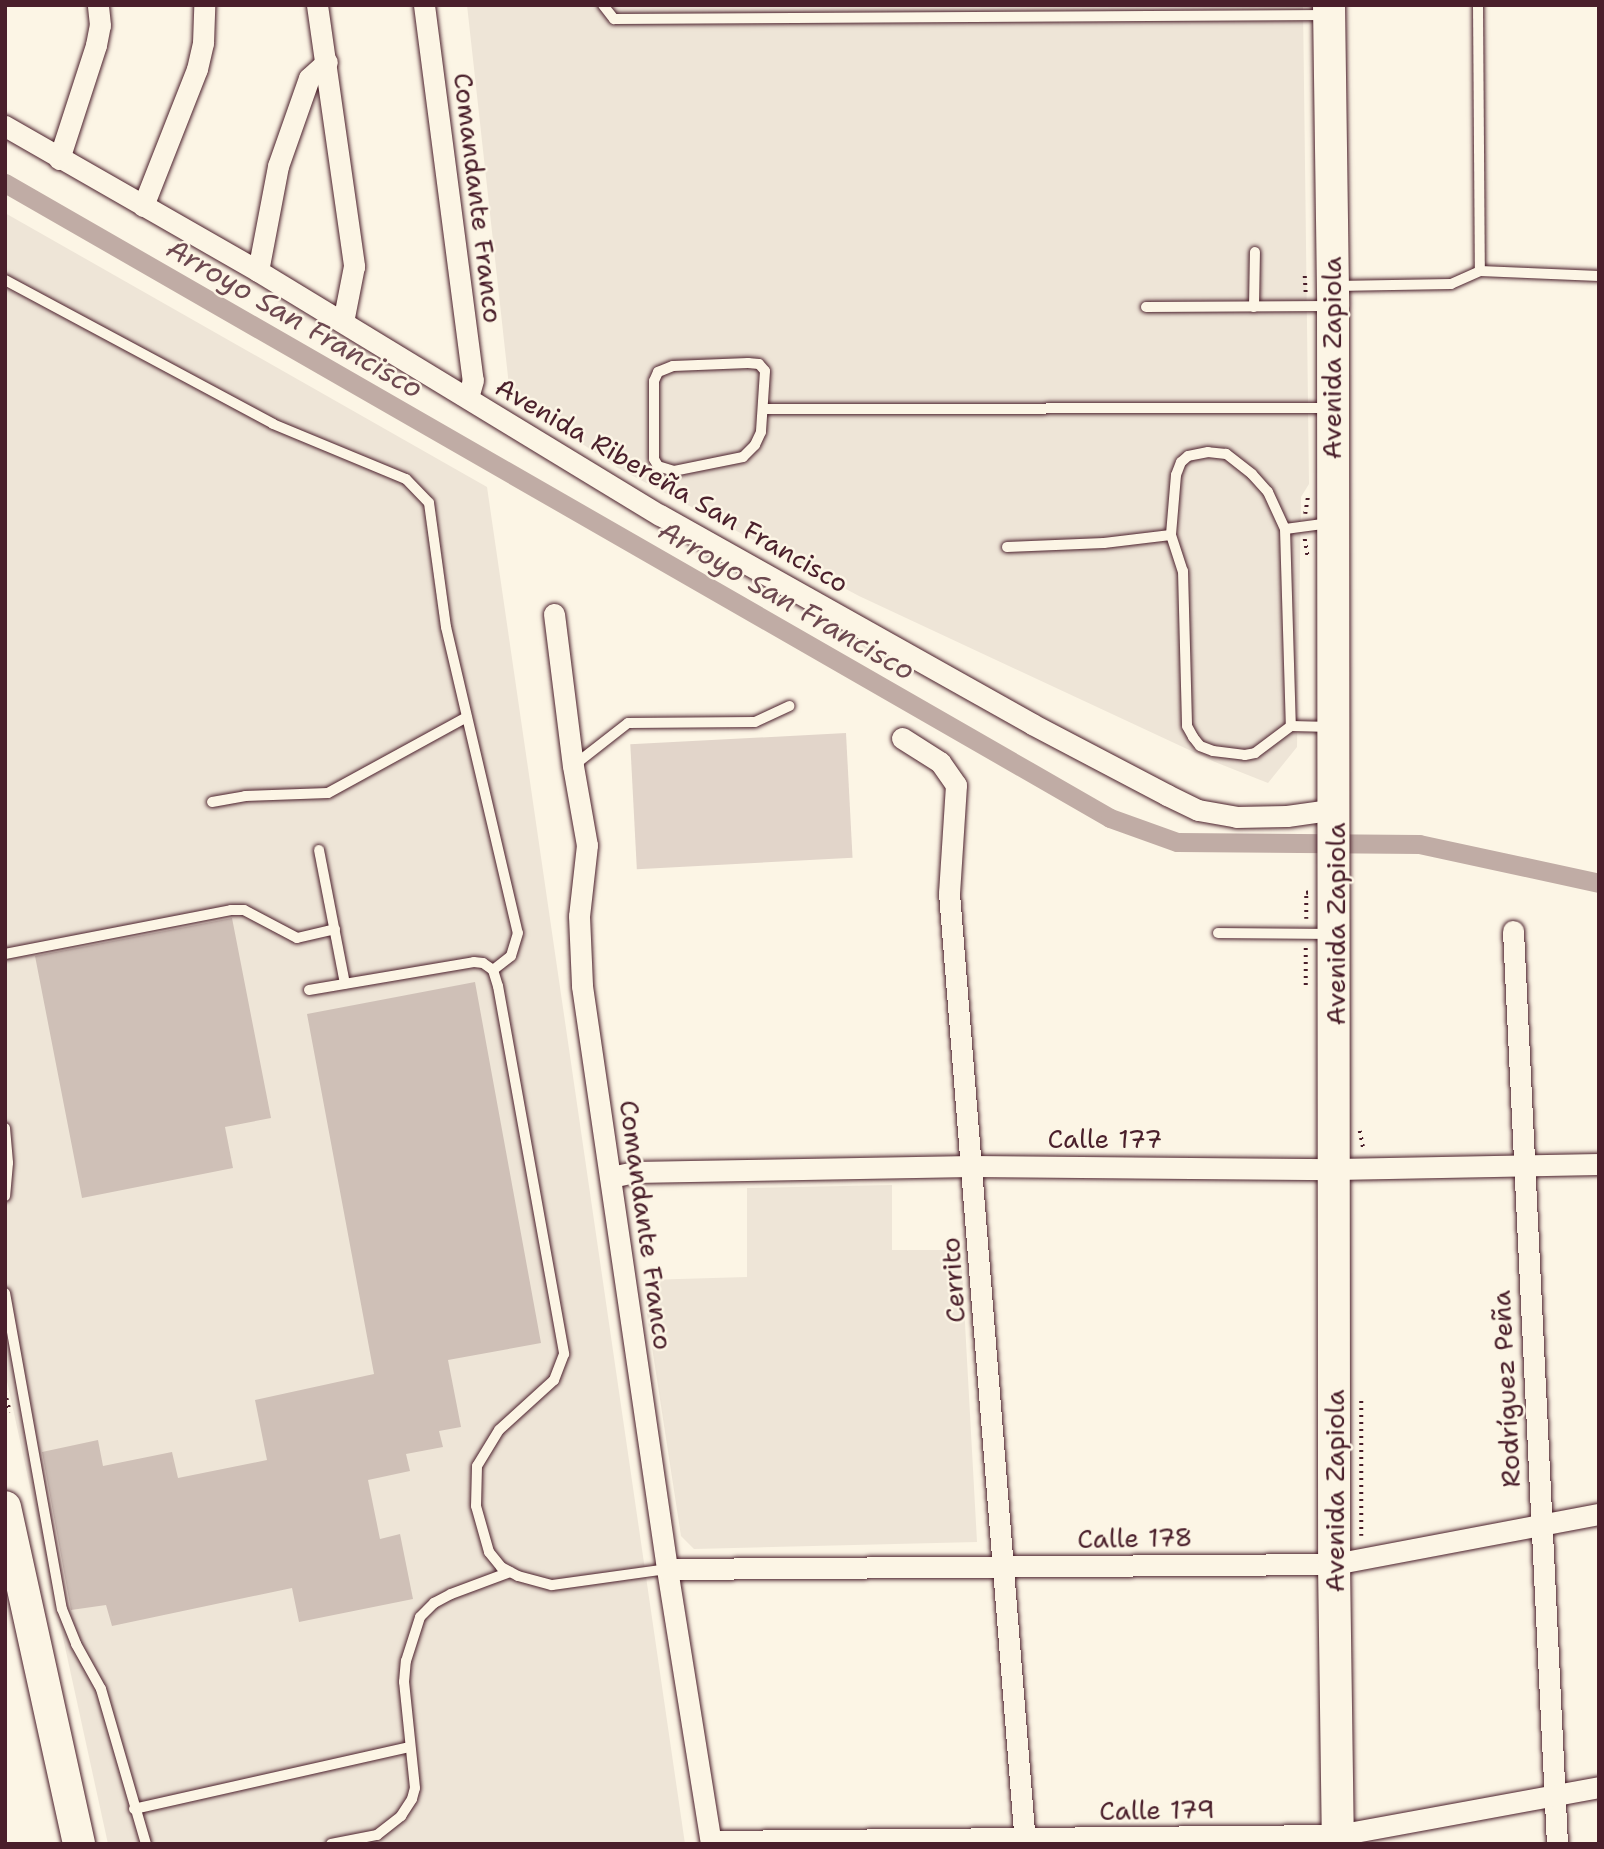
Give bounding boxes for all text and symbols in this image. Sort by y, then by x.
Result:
street label: Comandante Franco [447,71,509,325]
water label: Arroyo San Francisco [161,231,429,405]
street label: Avenida Zapiola [1316,257,1348,459]
street label: Avenida Ribereña San Francisco [490,371,854,599]
water label: Arroyo San Francisco [653,513,921,687]
street label: Avenida Zapiola [1320,823,1352,1025]
street label: Comandante Franco [613,1098,679,1352]
street label: Calle 177 [1047,1123,1163,1155]
street label: Cerrito [934,1236,972,1324]
street label: Rodríguez Peña [1485,1290,1527,1488]
street label: Avenida Zapiola [1319,1390,1351,1592]
street label: Calle 178 [1077,1521,1193,1555]
street label: Calle 179 [1099,1793,1215,1827]

